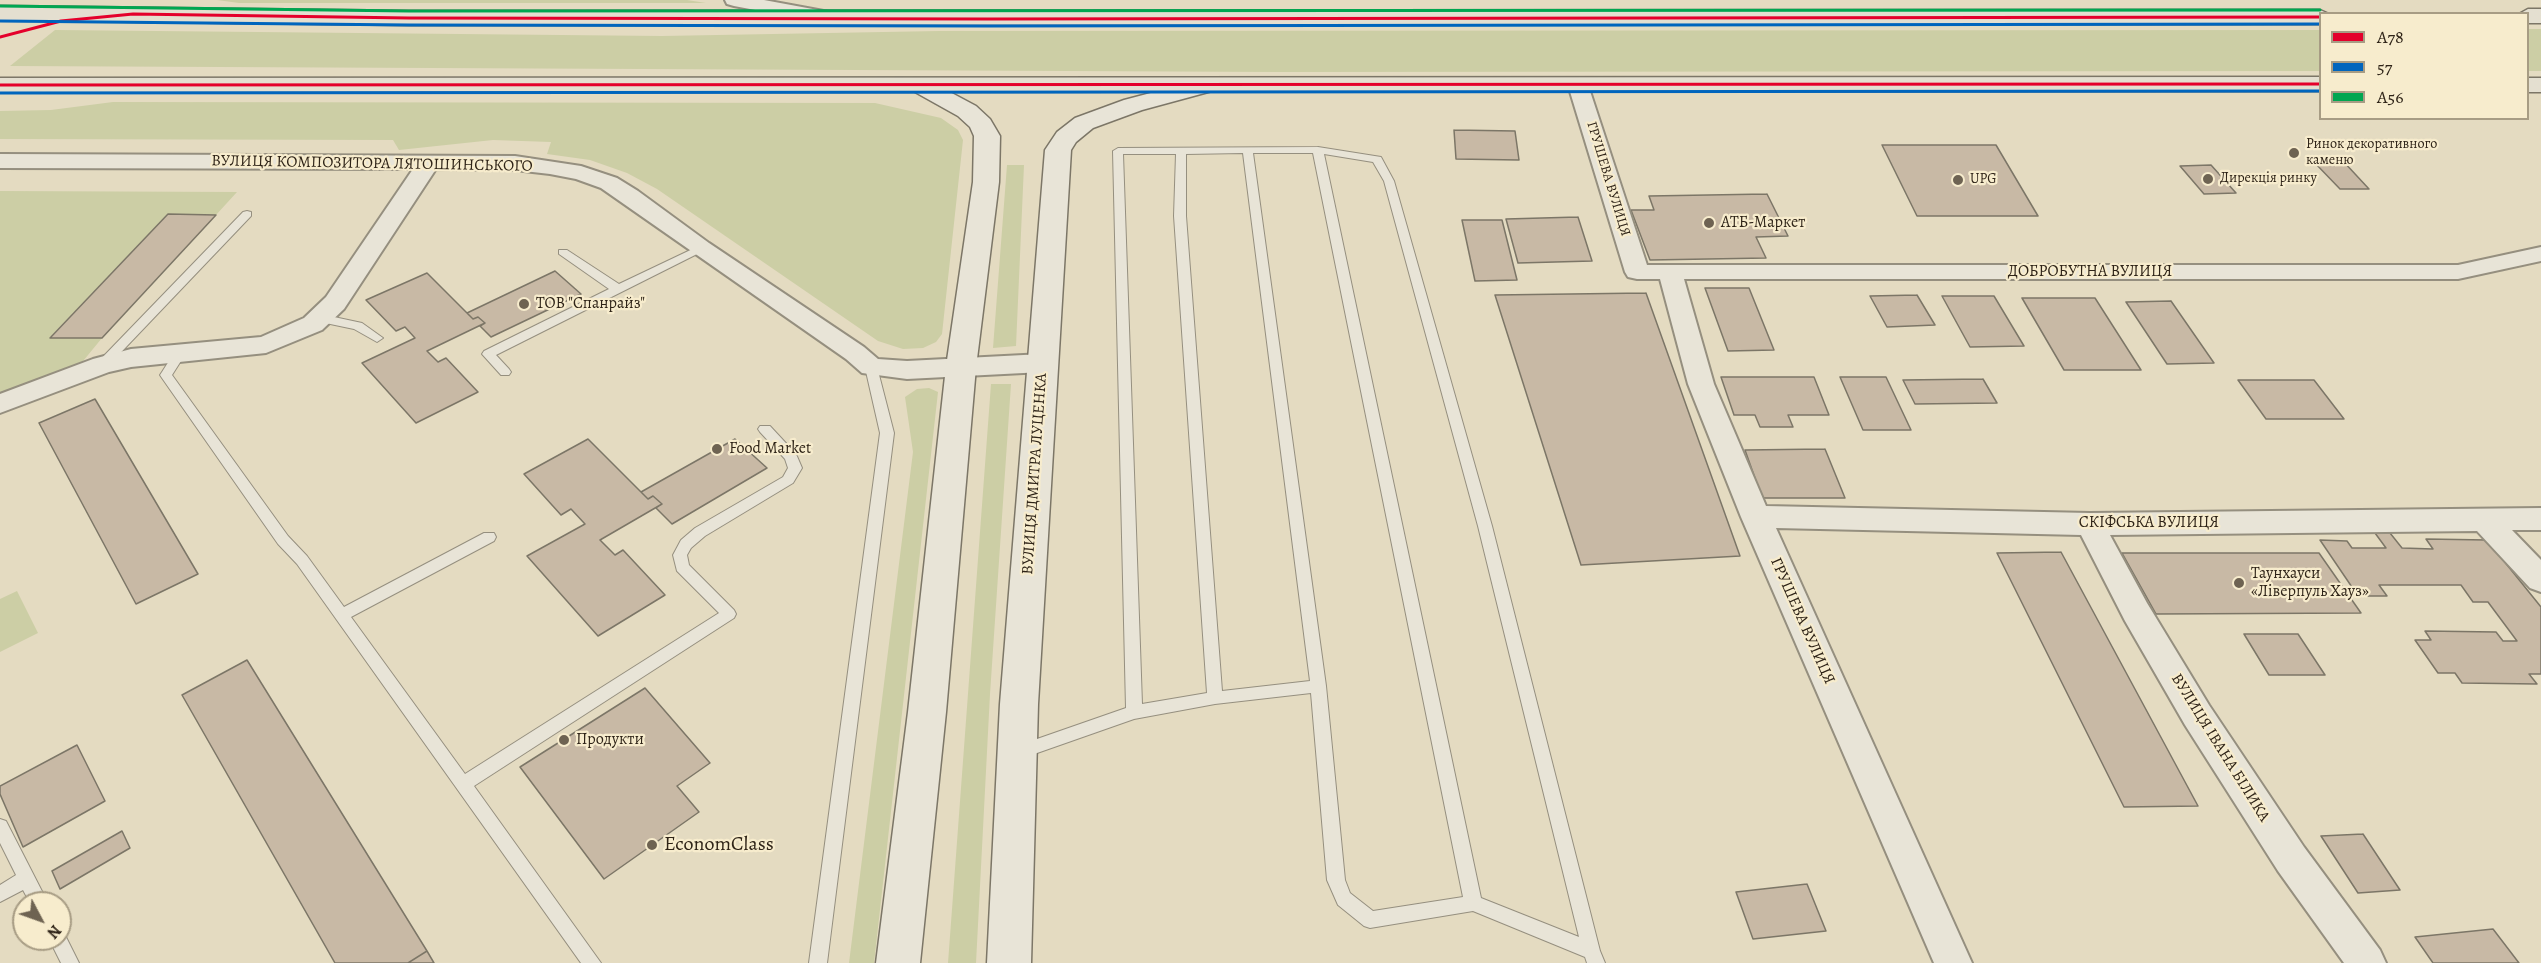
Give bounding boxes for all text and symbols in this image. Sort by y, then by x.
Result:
legend [2319,12,2529,120]
text: А78 [2377,25,2404,49]
text: 57 [2377,55,2392,79]
text: A56 [2377,85,2404,109]
street label: ГРУШЕВА ВУЛИЦЯ [1583,120,1633,238]
place label: Ринок декоративного каменю [2306,137,2437,170]
marker: Ринок декоративного каменю [2287,146,2301,160]
street label: ВУЛИЦЯ КОМПОЗИТОРА ЛЯТОШИНСЬКОГО [211,152,533,176]
place label: Дирекція ринку [2220,171,2317,187]
place label: UPG [1970,172,1997,188]
marker: Дирекція ринку [2201,172,2215,186]
marker: UPG [1951,173,1965,187]
place label: АТБ-Маркет [1721,213,1805,233]
marker: АТБ-Маркет [1702,216,1716,230]
street label: ДОБРОБУТНА ВУЛИЦЯ [2008,262,2172,282]
place label: ТОВ "Спанрайз" [536,294,645,314]
marker: ТОВ "Спанрайз" [517,297,531,311]
street label: ВУЛИЦЯ ДМИТРА ЛУЦЕНКА [1018,373,1052,575]
place label: Food Market [729,439,811,459]
marker: Food Market [710,442,724,456]
street label: СКІФСЬКА ВУЛИЦЯ [2079,513,2219,533]
street label: ГРУШЕВА ВУЛИЦЯ [1766,555,1838,687]
place label: Таунхауси «Ліверпуль Хауз» [2251,564,2369,602]
marker: Таунхауси «Ліверпуль Хауз» [2232,576,2246,590]
street label: ВУЛИЦЯ ІВАНА БІЛИКА [2167,670,2273,826]
place label: Продукти [576,730,644,750]
marker: Продукти [557,733,571,747]
place label: EconomClass [664,833,774,857]
marker: EconomClass [645,838,659,852]
north arrow [12,891,72,951]
text: N [42,920,66,943]

